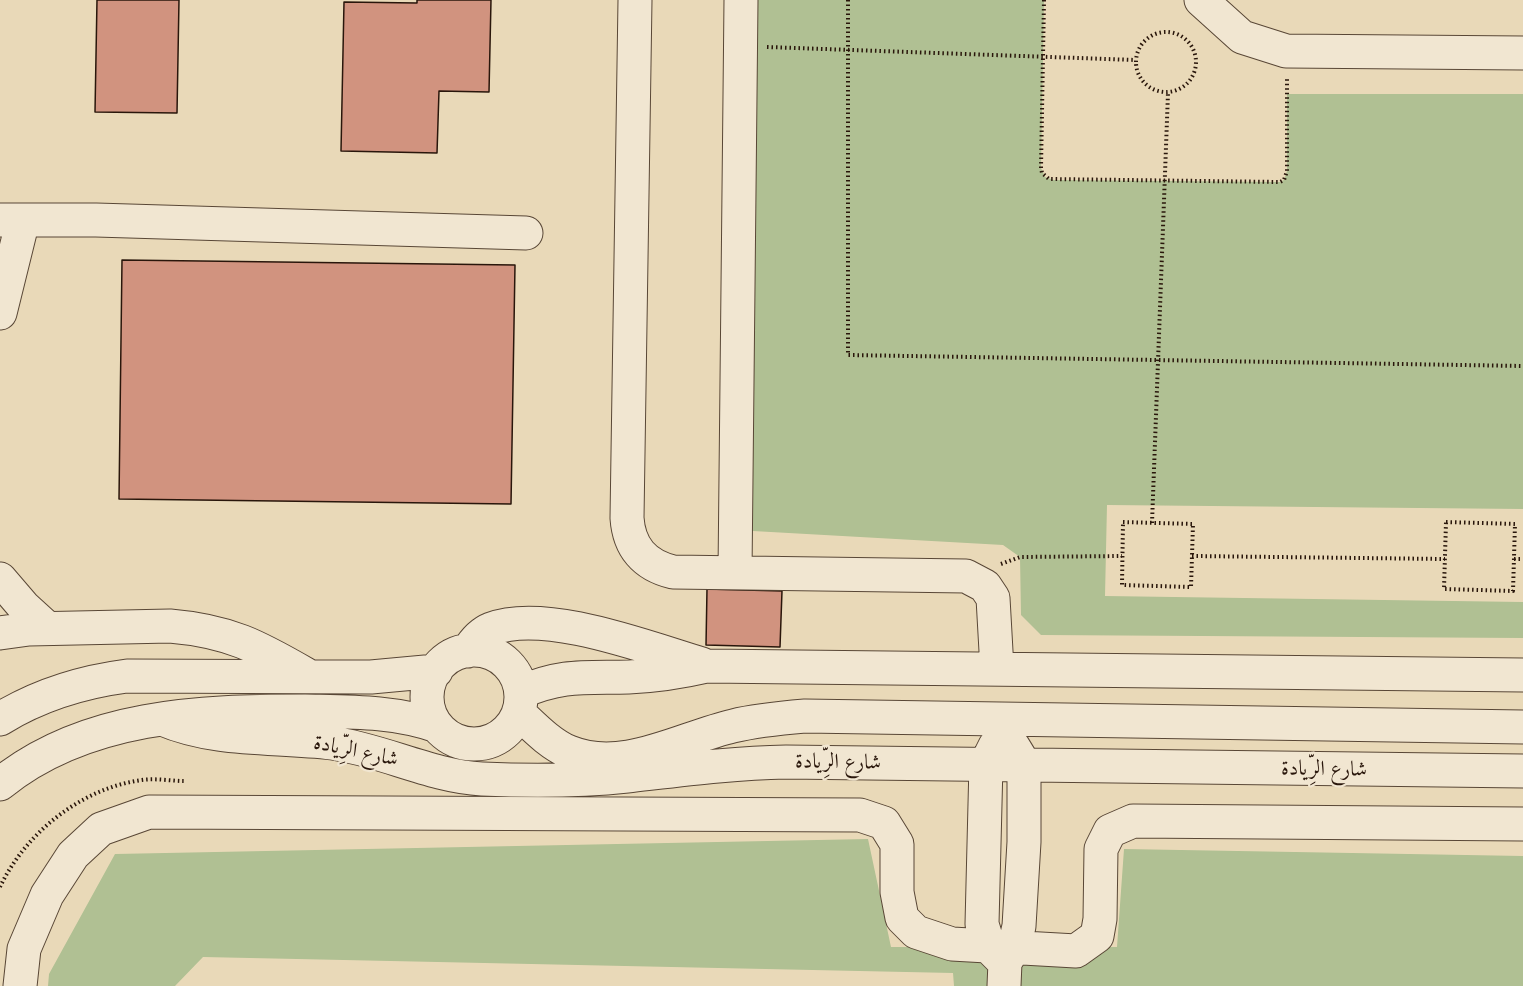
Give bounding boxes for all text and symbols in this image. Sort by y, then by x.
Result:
street label: شارع الرِّيادة [311,730,401,772]
street label: شارع الرِّيادة [795,749,881,775]
street label: شارع الرِّيادة [1281,756,1367,782]

